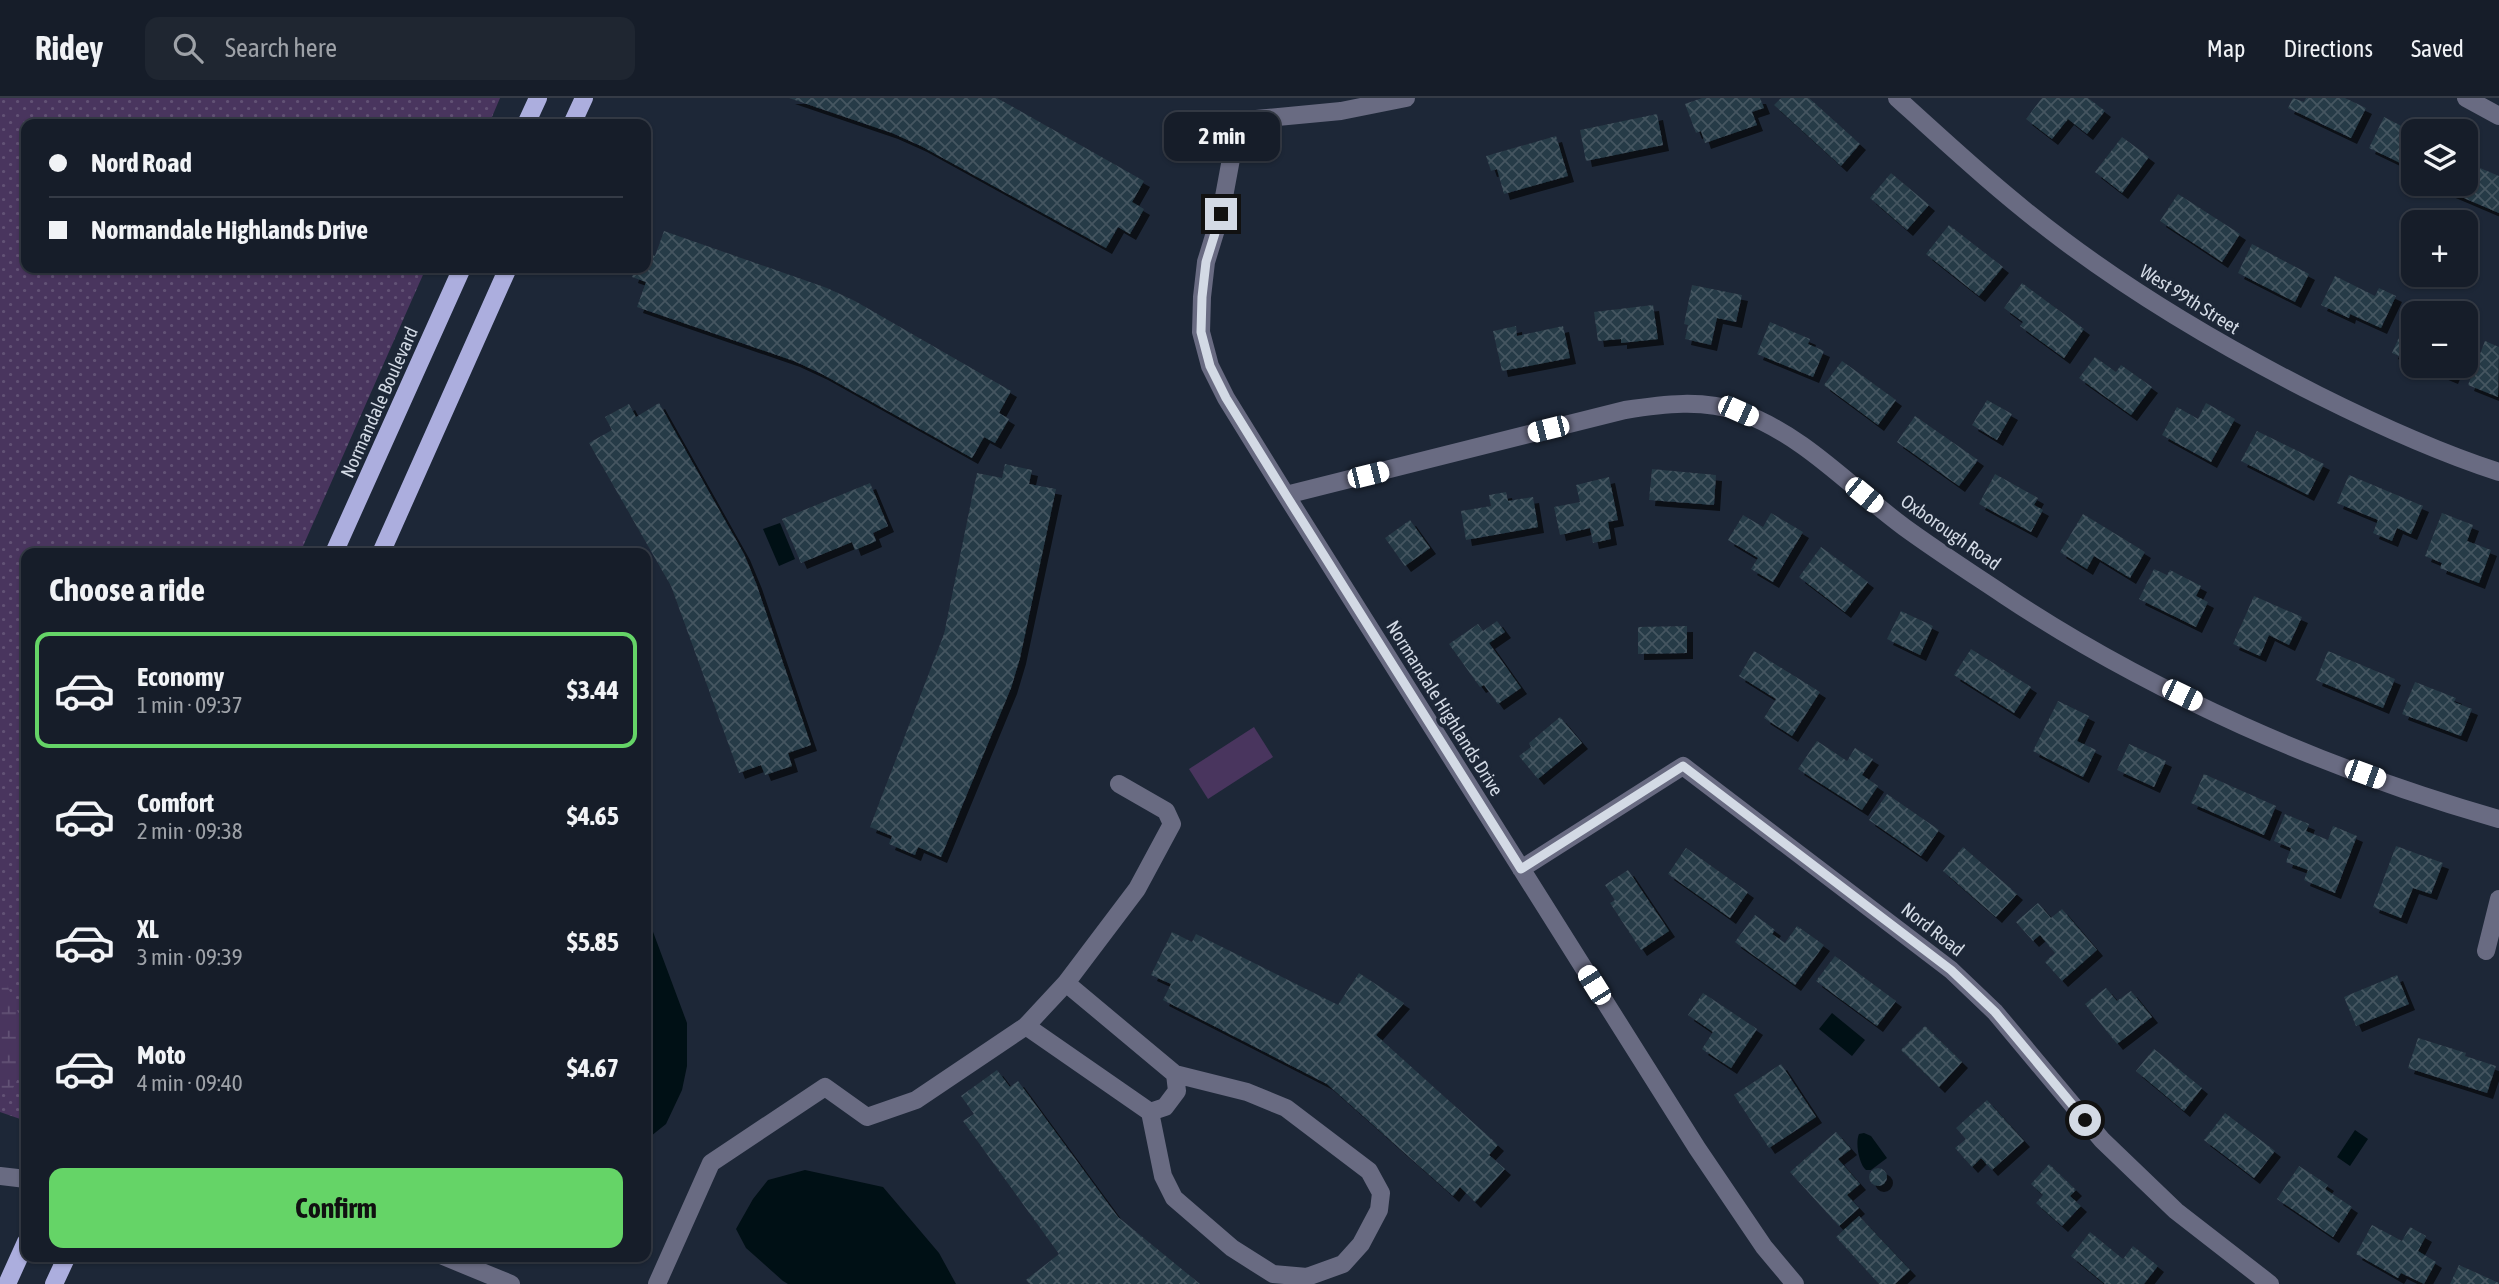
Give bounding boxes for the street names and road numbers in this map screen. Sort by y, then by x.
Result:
street label: West 99th Street [2136,260,2244,338]
street label: Normandale Boulevard [336,323,422,481]
street label: Oxborough Road [1897,490,2005,574]
street label: Normandale Highlands Drive [1382,616,1508,800]
street label: Nord Road [1897,898,1969,960]

